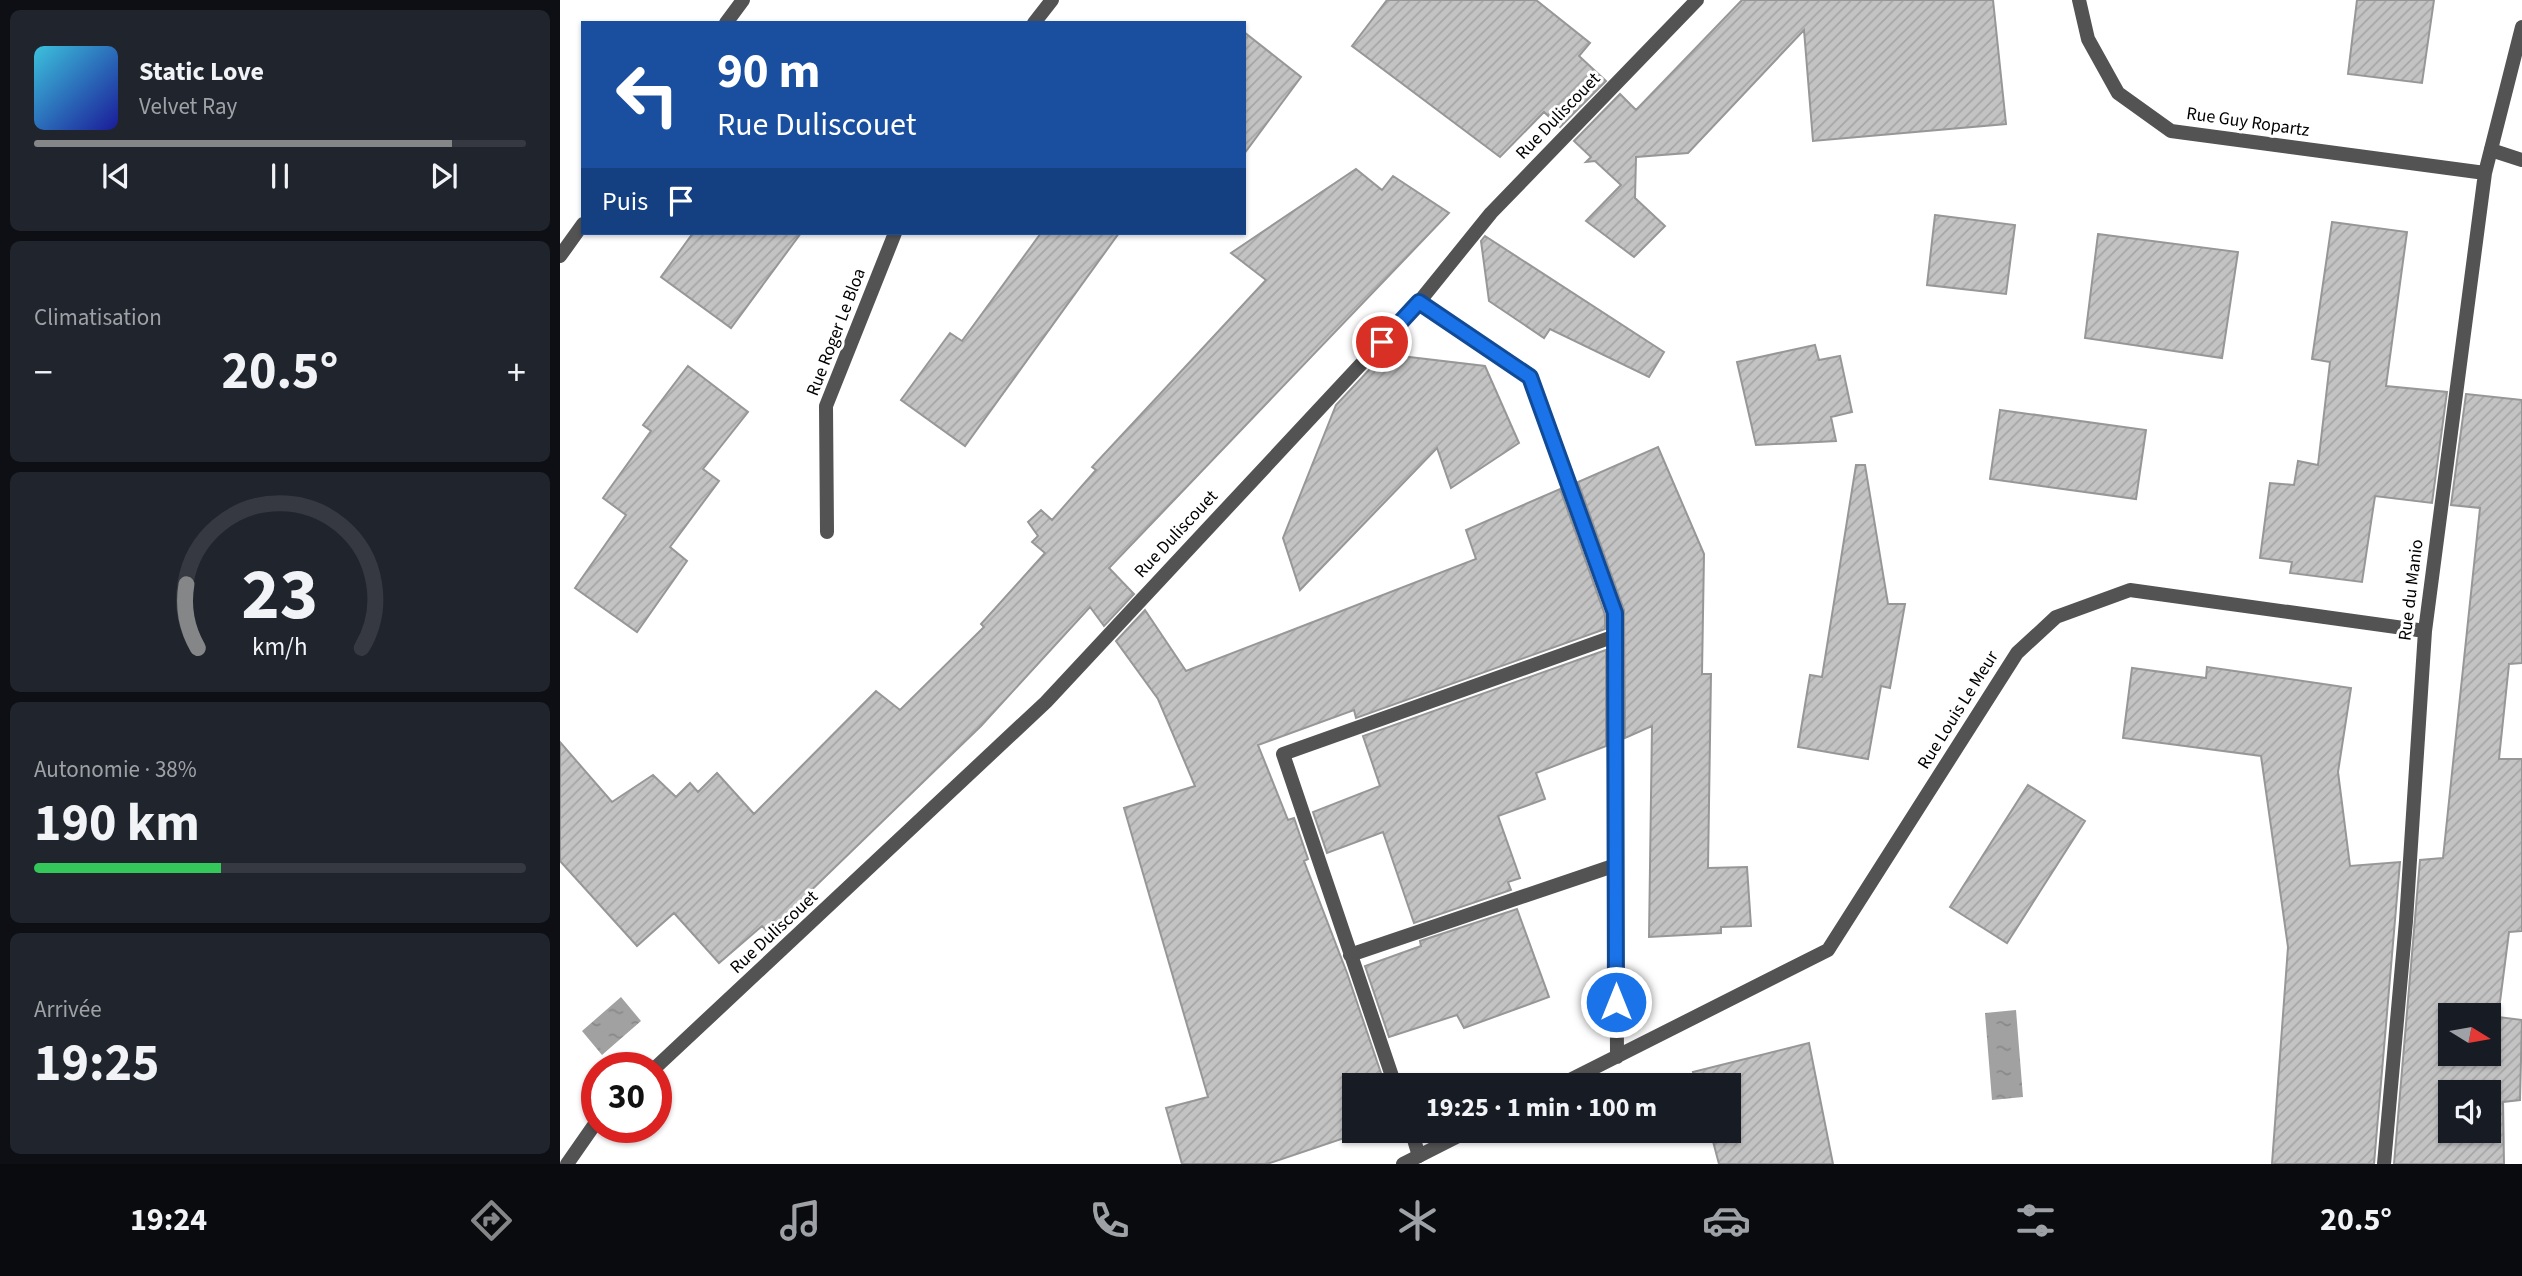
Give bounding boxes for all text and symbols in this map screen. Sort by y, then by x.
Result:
text: 90 m [717,37,821,107]
icon: left [602,49,693,140]
text: Static Love [139,53,264,90]
street label: Rue Duliscouet [1510,67,1606,165]
text: Velvet Ray [139,90,237,123]
street label: Rue Guy Ropartz [2185,101,2312,143]
text: Rue Duliscouet [717,102,916,148]
icon: previous [97,157,135,195]
icon: pause [261,157,299,195]
icon: next [425,157,463,195]
icon: arrive [662,182,700,220]
text: Puis [602,183,648,220]
street label: Rue Roger Le Bloa [800,265,872,399]
text: Climatisation [34,301,162,334]
pin [1352,312,1412,372]
icon: arrive [1363,323,1401,361]
text: 20.5° [222,335,338,409]
text: − [34,346,53,400]
text: + [507,346,526,400]
street label: Rue Duliscouet [1129,484,1223,584]
street label: Rue du Manio [2392,538,2430,642]
text: 23 [242,543,318,647]
text: km/h [252,629,308,665]
street label: Rue Louis Le Meur [1912,645,2005,774]
text: Autonomie · 38% [34,753,197,786]
text: 190 km [34,787,200,861]
street label: Rue Duliscouet [724,885,824,979]
position arrow [1579,965,1653,1039]
text: Arrivée [34,993,102,1026]
north arrow [2438,1003,2501,1066]
map controls [2438,1003,2501,1143]
text: 19:25 [34,1027,159,1101]
speed limit sign: 30 [581,1052,672,1143]
button: sound [2438,1080,2501,1143]
text: 19:25 · 1 min · 100 m [1426,1089,1657,1126]
icon: directions [467,1196,516,1245]
icon: music [776,1196,825,1245]
icon: phone [1085,1196,1134,1245]
icon: climate [1393,1196,1442,1245]
icon: car [1702,1196,1751,1245]
icon: filters [2011,1196,2060,1245]
text: 19:24 [130,1197,207,1243]
text: 20.5° [2320,1197,2392,1243]

